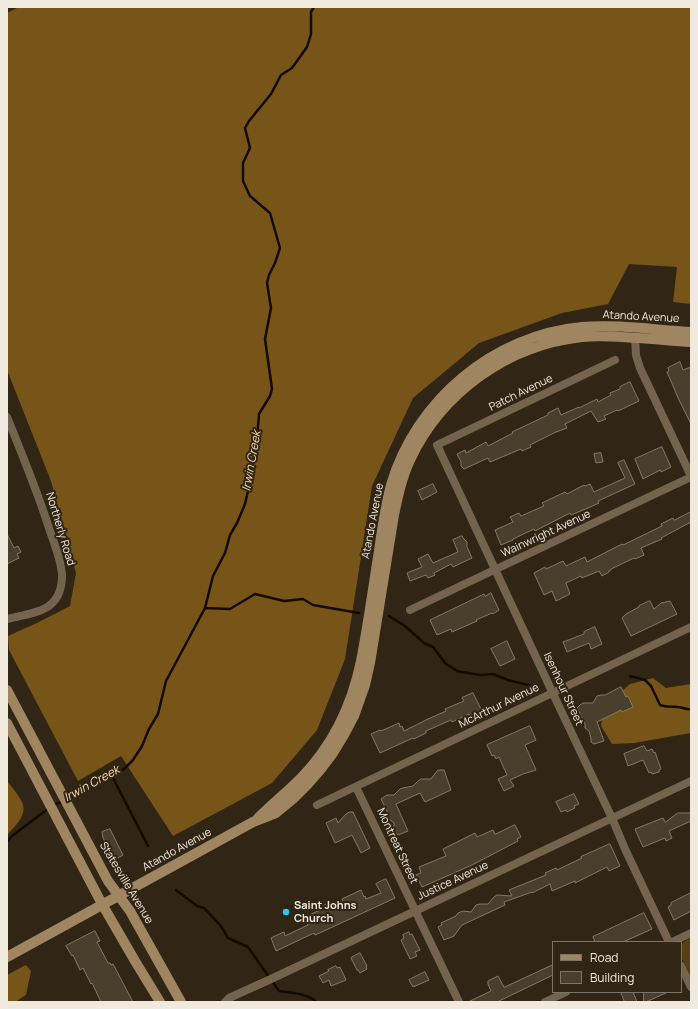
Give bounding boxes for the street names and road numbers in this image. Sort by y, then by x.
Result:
street label: Atando Avenue [602,308,680,326]
street label: Patch Avenue [487,372,555,414]
street label: Atando Avenue [359,482,387,560]
street label: Northerly Road [43,491,77,567]
street label: Wainwright Avenue [499,507,593,561]
street label: Isenhour Street [540,650,586,728]
street label: McArthur Avenue [457,681,541,731]
street label: Montreat Street [374,806,420,886]
street label: Atando Avenue [140,826,214,874]
street label: Statesville Avenue [96,840,156,926]
street label: Justice Avenue [416,859,490,903]

